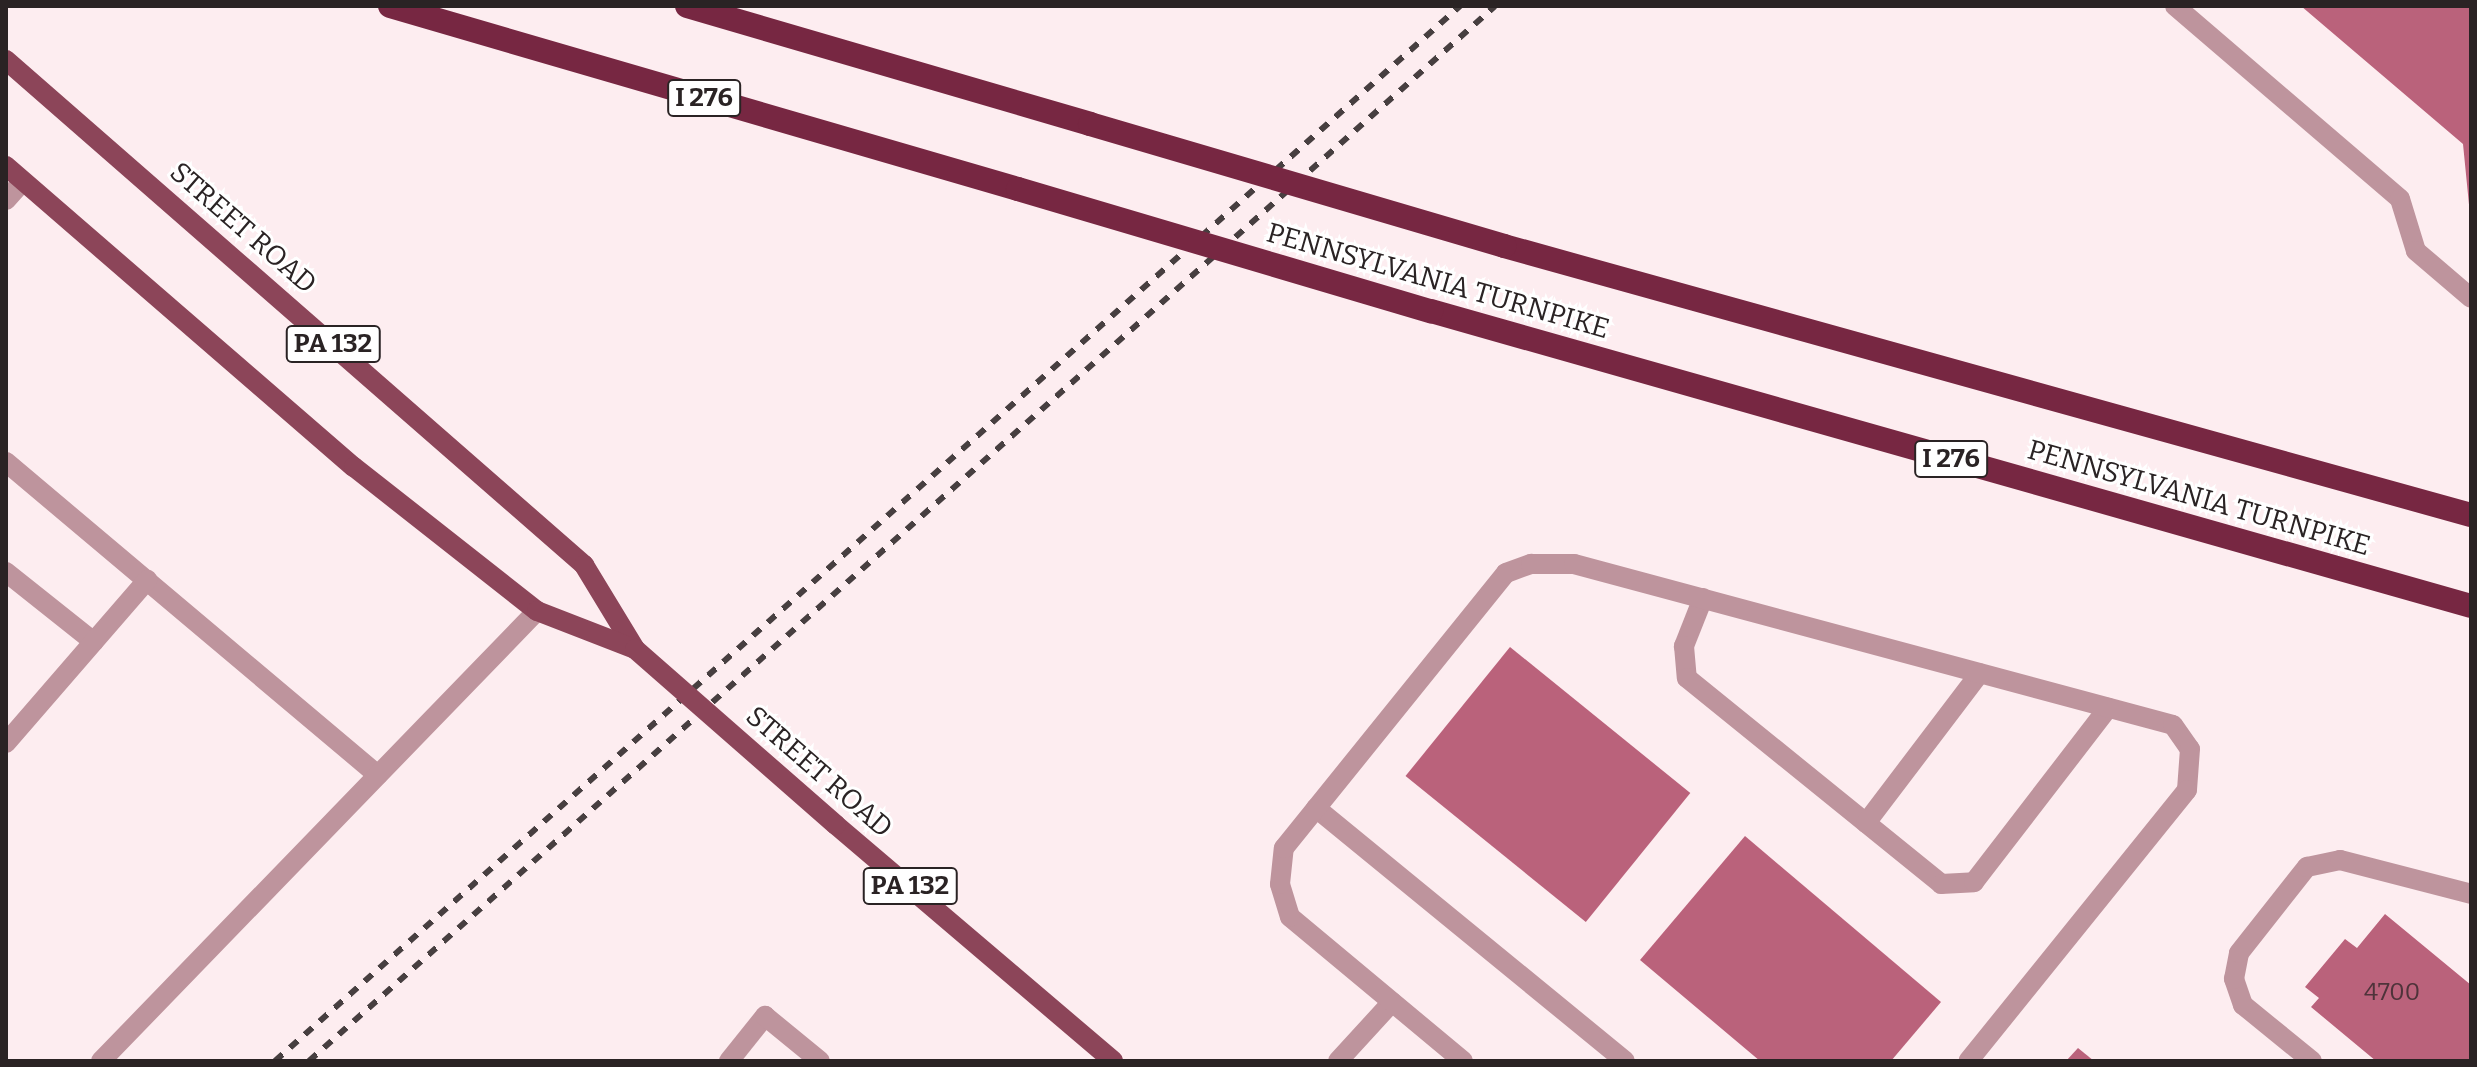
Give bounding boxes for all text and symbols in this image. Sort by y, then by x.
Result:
road number: I 276 [666,76,742,120]
street label: STREET ROAD [163,155,323,301]
street label: PENNSYLVANIA TURNPIKE [1263,216,1613,346]
road number: PA 132 [285,322,381,366]
street label: PENNSYLVANIA TURNPIKE [2024,433,2374,563]
road number: I 276 [1913,437,1989,481]
street label: STREET ROAD [739,699,899,845]
road number: PA 132 [862,864,958,908]
house number: 4700 [2364,979,2420,1007]

